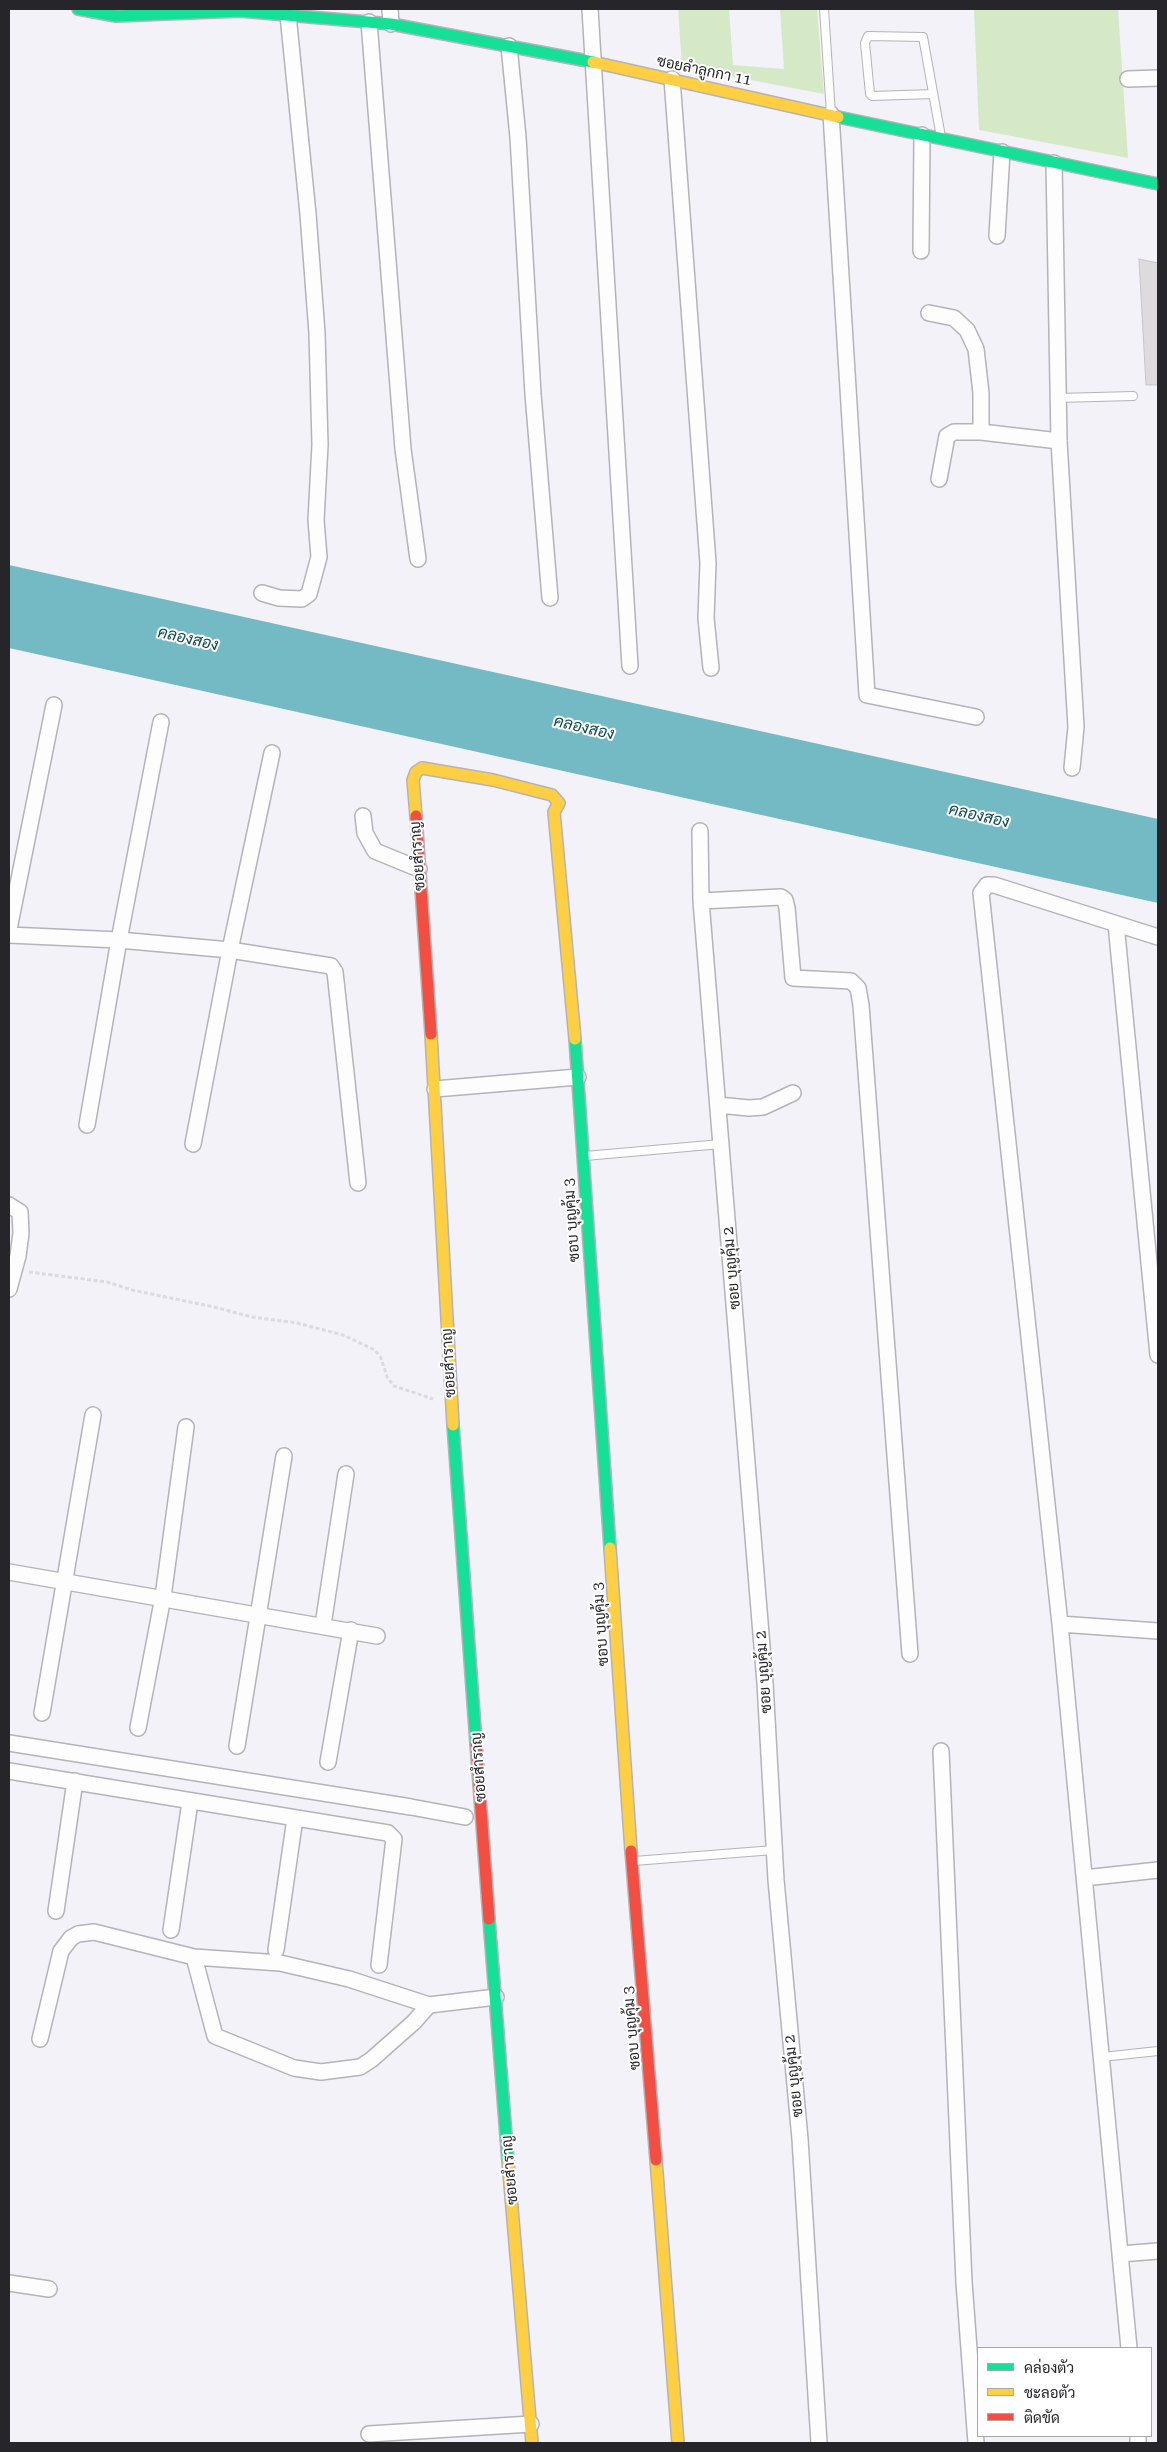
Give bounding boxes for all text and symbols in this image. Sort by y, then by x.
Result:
street label: ซอยลำลูกกา 11 [655,52,753,90]
water label: คลองสอง [156,623,220,655]
water label: คลองสอง [552,712,616,744]
water label: คลองสอง [947,800,1011,832]
street label: ซอยสำราญ [407,821,429,891]
street label: ซอบ บุญคุ้ม 3 [560,1177,584,1263]
street label: ซอย บุญคุ้ม 2 [719,1226,745,1310]
street label: ซอยสำราญ [438,1328,460,1398]
street label: ซอบ บุญคุ้ม 3 [589,1581,613,1667]
street label: ซอย บุญคุ้ม 2 [752,1630,776,1714]
street label: ซอยสำราญ [468,1732,490,1802]
street label: ซอบ บุญคุ้ม 3 [619,1985,645,2071]
street label: ซอย บุญคุ้ม 2 [781,2034,807,2118]
street label: ซอยสำราญ [498,2135,522,2205]
legend [977,2347,1152,2437]
text: คล่องตัว [1024,2359,1074,2377]
text: ชะลอตัว [1024,2384,1075,2402]
text: ติดขัด [1024,2409,1060,2427]

